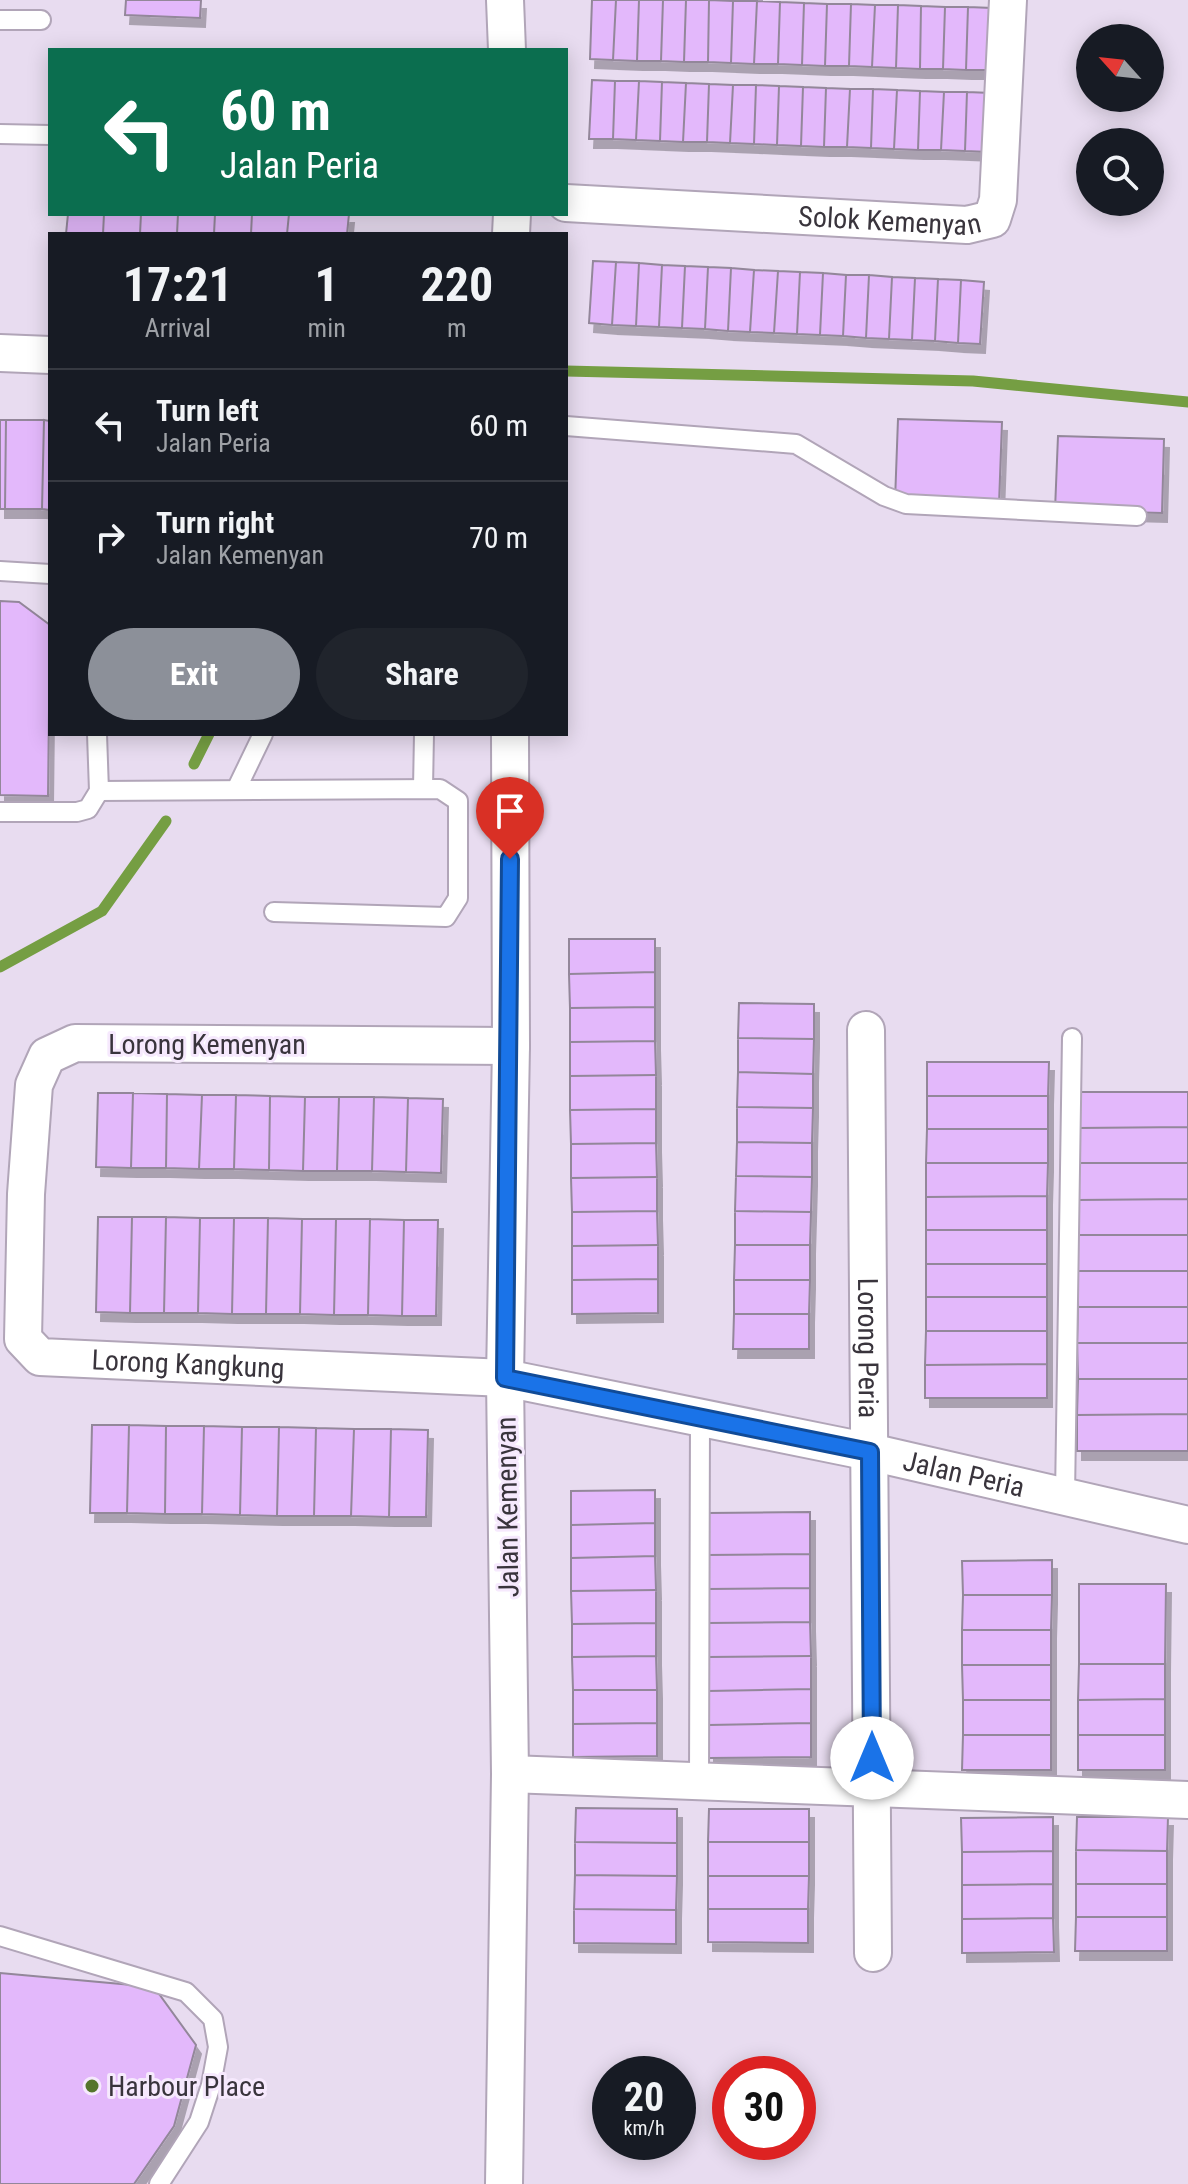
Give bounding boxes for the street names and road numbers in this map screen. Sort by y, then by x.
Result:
street label: Solok Kemenyan [798,200,984,242]
street label: Lorong Kemenyan [108,1028,306,1061]
street label: Lorong Peria [851,1278,885,1418]
street label: Lorong Kangkung [91,1343,285,1385]
street label: Jalan Kemenyan [489,1416,526,1598]
street label: Jalan Peria [900,1444,1028,1504]

